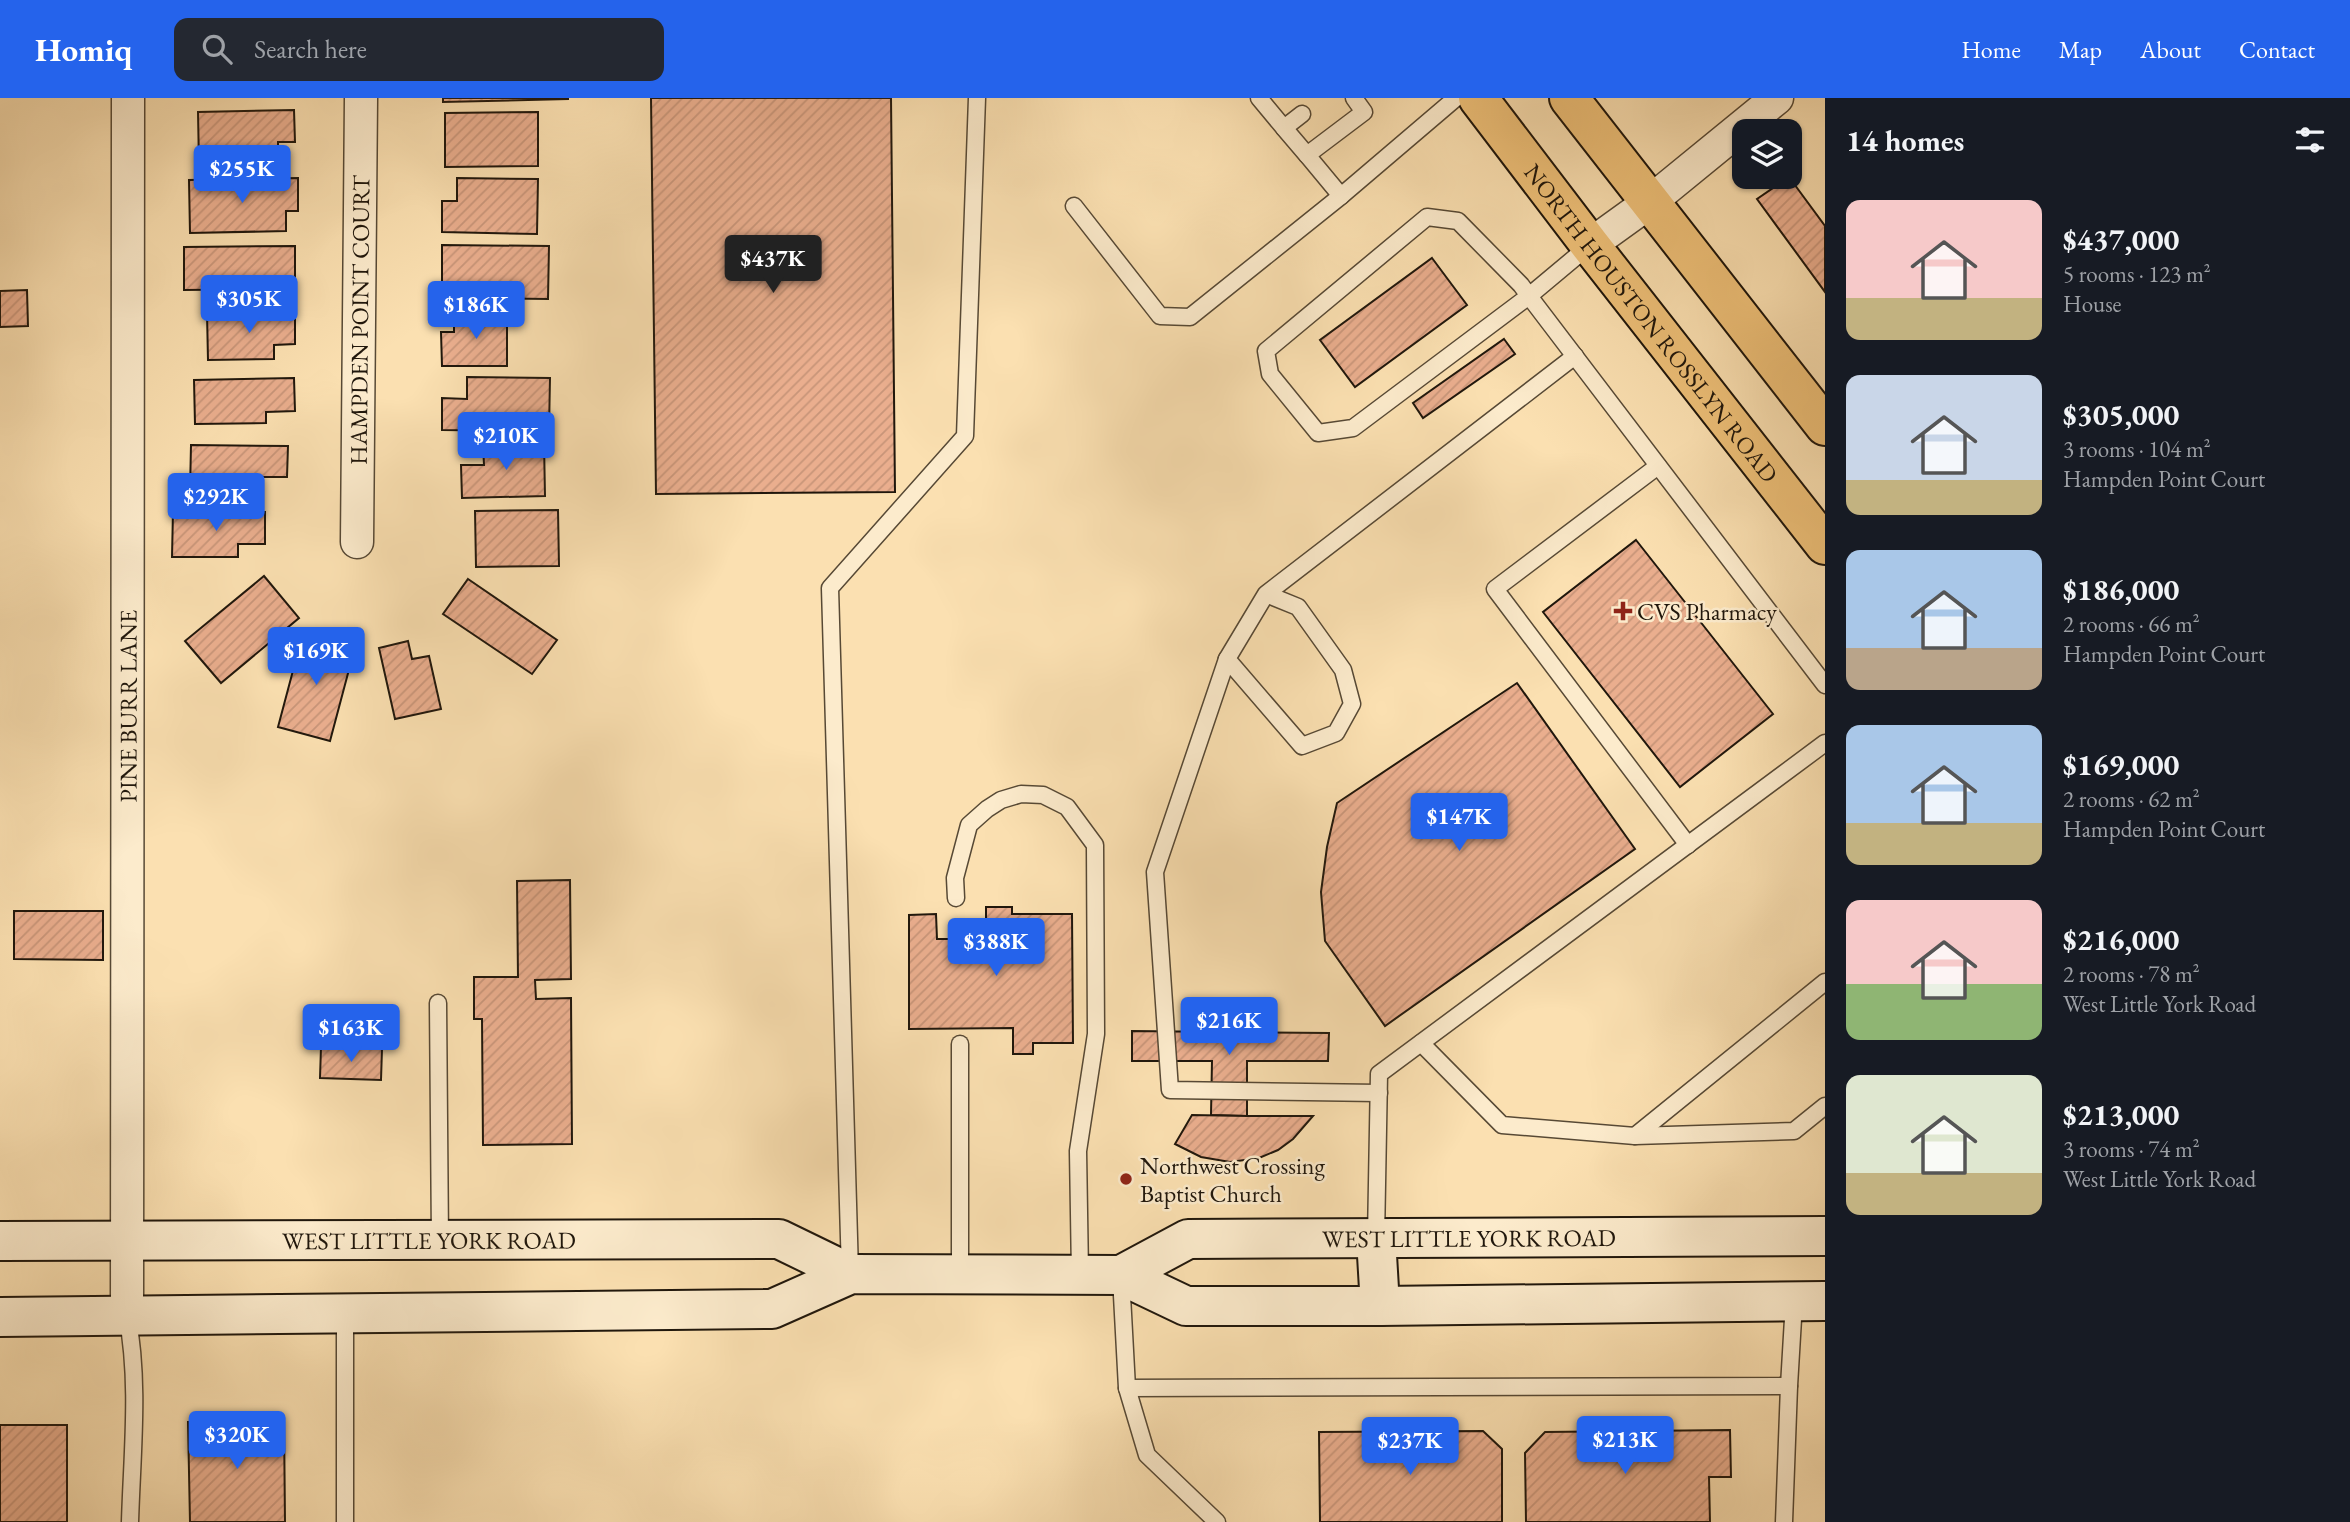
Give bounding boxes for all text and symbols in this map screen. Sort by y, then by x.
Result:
search box [174,18,664,81]
text: Homiq [35,28,132,71]
icon: search [198,30,236,68]
text: Search here [254,32,367,66]
text: Home [1961,34,2021,65]
text: Map [2059,34,2102,65]
text: About [2140,34,2201,65]
text: Contact [2239,34,2315,65]
map controls [1732,119,1802,189]
button: layers [1732,119,1802,189]
text: 14 homes [1846,121,1964,160]
icon: filters [2291,121,2329,159]
pin: $255K [193,146,291,205]
text: $255K [210,153,274,183]
street label: NORTH HOUSTON ROSSLYN ROAD [1518,157,1785,488]
street label: HAMPDEN POINT COURT [342,174,376,465]
text: $437,000 [2063,220,2179,259]
icon: home [1902,228,1986,312]
pin: $437K [724,236,822,295]
text: $437K [741,243,805,273]
text: 5 rooms · 123 m² [2063,259,2211,289]
pin: $305K [200,275,298,335]
pin: $186K [427,282,525,341]
text: $305K [217,283,281,313]
text: $186K [444,289,508,319]
text: House [2063,289,2122,319]
text: $305,000 [2063,395,2179,434]
icon: home [1902,403,1986,487]
pin: $210K [457,412,555,472]
text: $210K [474,420,538,450]
text: 3 rooms · 104 m² [2063,434,2211,464]
text: Hampden Point Court [2063,464,2265,494]
pin: $292K [167,474,265,533]
text: $292K [184,481,248,511]
text: $186,000 [2063,570,2179,609]
icon: home [1902,578,1986,662]
place label: CVS Pharmacy [1637,596,1777,627]
marker: CVS Pharmacy [1615,603,1631,619]
text: 2 rooms · 66 m² [2063,609,2200,639]
street label: PINE BURR LANE [112,610,143,802]
pin: $169K [267,628,365,687]
text: $169K [284,635,348,665]
text: Hampden Point Court [2063,639,2265,669]
text: $169,000 [2063,745,2179,784]
icon: home [1902,753,1986,837]
text: 2 rooms · 62 m² [2063,784,2200,814]
pin: $147K [1410,794,1508,853]
text: $147K [1427,801,1491,831]
text: Hampden Point Court [2063,814,2265,844]
pin: $388K [947,918,1045,978]
text: $216,000 [2063,920,2179,959]
text: $388K [964,926,1028,956]
icon: home [1902,928,1986,1012]
text: 2 rooms · 78 m² [2063,959,2200,989]
text: West Little York Road [2063,989,2256,1019]
pin: $216K [1180,998,1278,1057]
pin: $163K [302,1004,400,1064]
text: $216K [1197,1005,1261,1035]
text: $163K [319,1012,383,1042]
text: $213,000 [2063,1095,2179,1134]
icon: home [1902,1103,1986,1187]
text: 3 rooms · 74 m² [2063,1134,2200,1164]
place label: Northwest Crossing Baptist Church [1140,1150,1325,1209]
text: West Little York Road [2063,1164,2256,1194]
marker: Northwest Crossing Baptist Church [1118,1171,1134,1187]
street label: WEST LITTLE YORK ROAD [1322,1221,1616,1254]
street label: WEST LITTLE YORK ROAD [282,1224,576,1256]
pin: $320K [188,1412,286,1471]
pin: $213K [1576,1416,1674,1476]
pin: $237K [1361,1418,1459,1477]
text: $320K [205,1419,269,1449]
text: $213K [1593,1424,1657,1454]
text: $237K [1378,1425,1442,1455]

